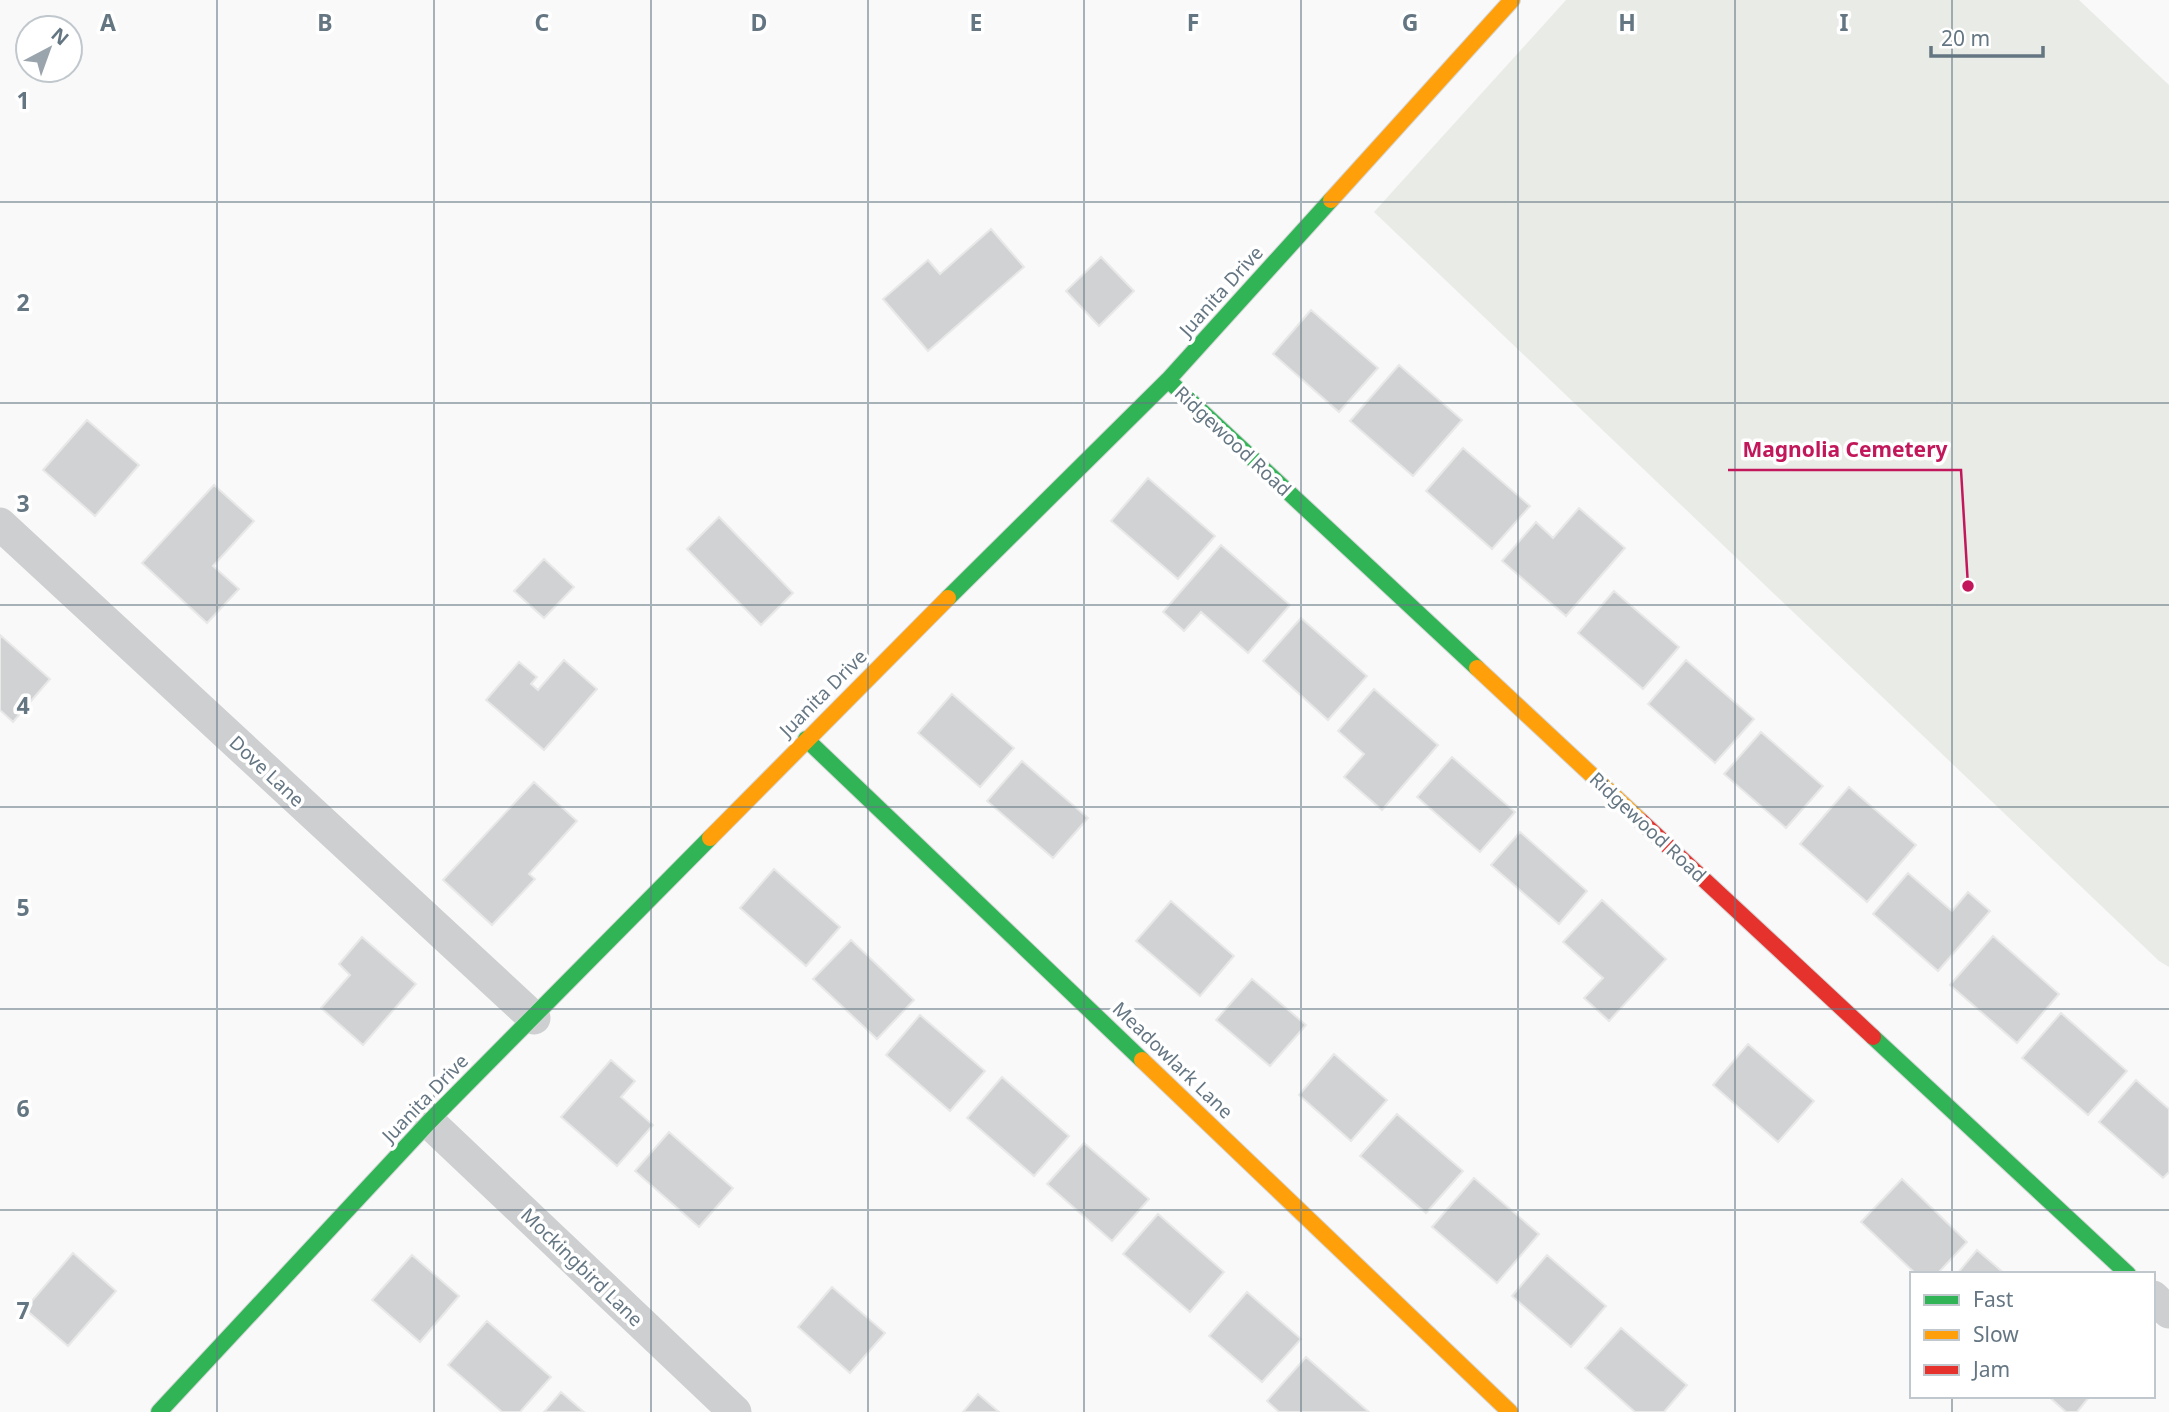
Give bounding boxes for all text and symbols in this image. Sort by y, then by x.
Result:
text: A [100,6,116,38]
text: B [317,6,333,38]
text: C [535,6,550,38]
text: D [751,6,767,38]
text: E [970,6,982,38]
text: F [1187,6,1199,38]
text: G [1402,6,1418,38]
text: H [1618,6,1636,38]
text: I [1840,6,1849,38]
north arrow [14,14,84,84]
scale bar [1931,14,2043,58]
text: N [46,21,75,51]
text: 20 m [1941,24,1990,52]
text: 1 [16,84,30,116]
street label: Juanita Drive [1172,240,1269,343]
text: 2 [16,286,30,318]
street label: Ridgewood Road [1169,380,1297,502]
callout: Magnolia Cemetery [1728,428,1961,470]
text: Magnolia Cemetery [1742,435,1948,463]
text: 3 [16,487,30,519]
street label: Juanita Drive [772,644,872,744]
text: 4 [16,689,30,721]
street label: Dove Lane [224,730,310,812]
street label: Ridgewood Road [1584,766,1712,888]
text: 5 [16,891,30,923]
street label: Meadowlark Lane [1107,996,1239,1124]
street label: Juanita Drive [375,1048,474,1149]
text: 6 [16,1092,30,1124]
street label: Mockingbird Lane [515,1202,649,1332]
legend [1910,1272,2155,1398]
text: Fast [1973,1285,2014,1313]
text: 7 [16,1294,30,1326]
text: Slow [1973,1320,2019,1348]
text: Jam [1971,1355,2010,1383]

